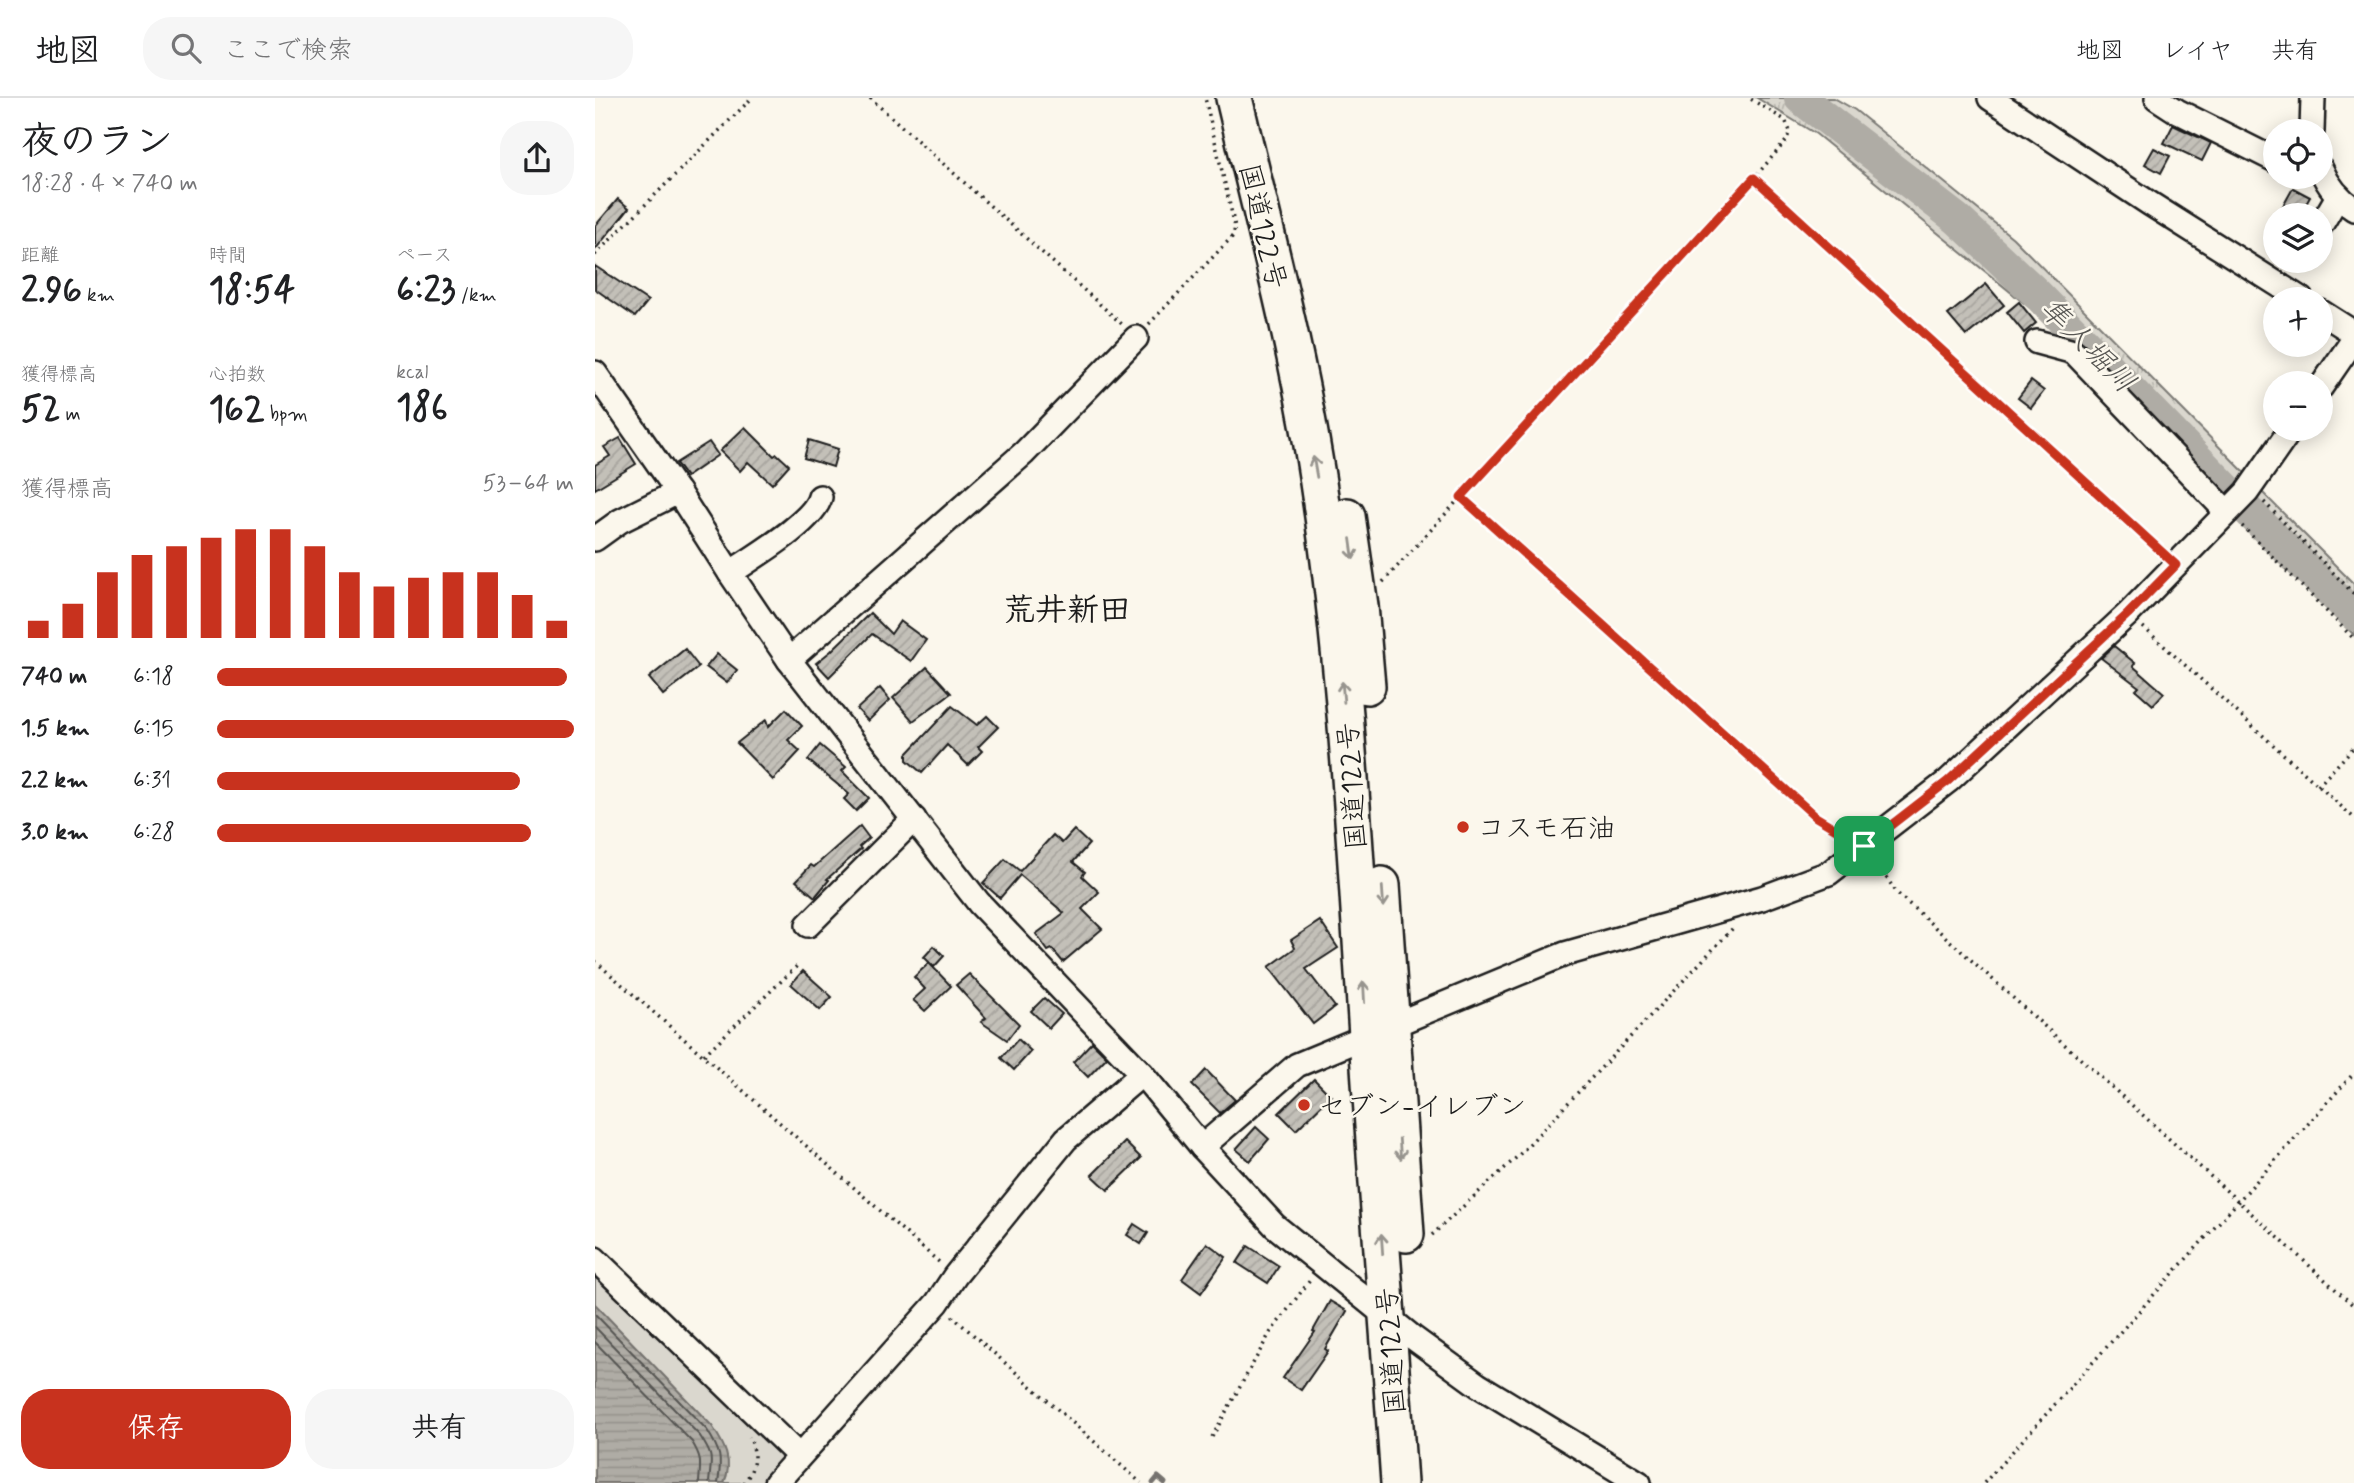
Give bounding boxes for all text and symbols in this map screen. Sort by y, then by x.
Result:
search box [143,17,633,80]
icon: search [167,29,205,67]
text: 地図 [35,30,101,74]
text: ここで検索 [223,34,353,68]
text: 地図 [2076,36,2124,67]
text: レイヤ [2162,36,2233,67]
text: 共有 [2271,36,2319,67]
text: 夜のラン [21,118,173,167]
map controls [2263,119,2333,441]
button: locate [2263,119,2333,189]
button: share [500,121,574,195]
street label: 国道122号 [1229,160,1294,293]
text: 18:28 · 4 × 740 m [21,169,198,199]
button: layers [2263,203,2333,273]
text: 距離 [21,243,59,268]
text: 時間 [209,243,247,268]
text: ペース [396,243,452,268]
text: 2.96 [21,268,82,314]
text: 18:54 [209,268,295,314]
text: 6:23 [396,268,456,314]
text: km [82,283,115,308]
text: /km [456,283,497,308]
button: + [2263,287,2333,357]
water label: 隼人堀川 [2031,290,2143,402]
text: kcal [396,360,428,385]
text: 獲得標高 [21,362,97,387]
text: 心拍数 [209,362,266,387]
button: − [2263,371,2333,441]
text: 186 [396,385,448,431]
text: 52 [21,387,60,433]
text: 162 [209,387,265,433]
text: m [60,402,81,427]
text: bpm [265,402,308,427]
one-way arrow [1308,456,1321,479]
text: 53–64 m [483,469,574,499]
text: 獲得標高 [21,475,113,505]
one-way arrow [1346,537,1359,559]
district label: 荒井新田 [1003,590,1131,632]
text: 740 m [21,662,87,692]
text: 6:18 [133,662,174,692]
one-way arrow [1336,681,1349,704]
text: 1.5 km [21,714,90,744]
text: 6:15 [133,714,173,744]
street label: 国道122号 [1331,721,1376,851]
text: 2.2 km [21,766,88,796]
text: 6:31 [133,766,171,796]
place label: コスモ石油 [1477,811,1616,848]
pin [1834,816,1894,876]
text: 3.0 km [21,818,89,848]
text: 6:28 [133,818,175,848]
marker: コスモ石油 [1455,819,1471,835]
icon: arrive [1845,827,1883,865]
one-way arrow [1377,885,1390,908]
one-way arrow [1357,982,1370,1004]
place label: セブン-イレブン [1318,1089,1527,1126]
marker: セブン-イレブン [1296,1097,1312,1113]
one-way arrow [1394,1137,1407,1159]
one-way arrow [1375,1233,1388,1256]
street label: 国道122号 [1370,1286,1415,1416]
button: 保存 [21,1389,291,1469]
button: 共有 [305,1389,574,1469]

